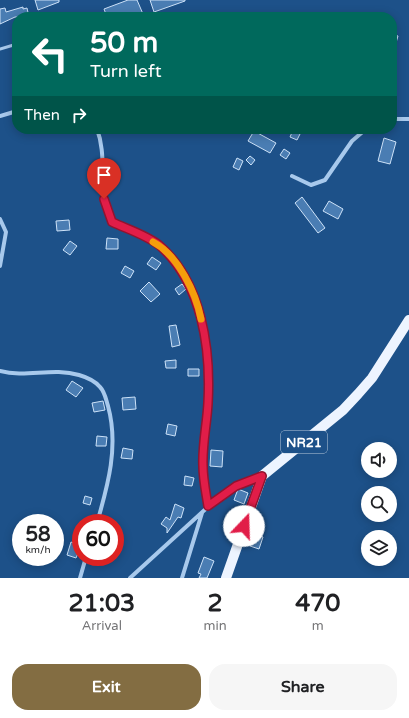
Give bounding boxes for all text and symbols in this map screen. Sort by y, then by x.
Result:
text: 50 m [90,26,158,60]
icon: left [24,28,76,80]
text: Turn left [90,60,162,82]
icon: right [68,104,90,126]
text: Then [24,106,60,124]
pin [87,158,121,199]
icon: arrive [93,164,115,186]
road number: NR21 [281,431,327,453]
map controls [361,442,397,566]
button: sound [361,442,397,478]
button: search [361,486,397,522]
position arrow [223,505,265,547]
speed limit sign: 60 [72,514,124,566]
text: 58 [25,523,51,547]
button: layers [361,530,397,566]
text: km/h [25,544,51,556]
text: 21:03 [69,589,135,618]
text: 2 [208,589,223,618]
text: 470 [295,589,340,618]
text: Arrival [82,618,122,634]
text: min [204,618,227,634]
text: m [312,618,324,634]
button: Exit [12,664,201,710]
button: Share [209,664,397,710]

